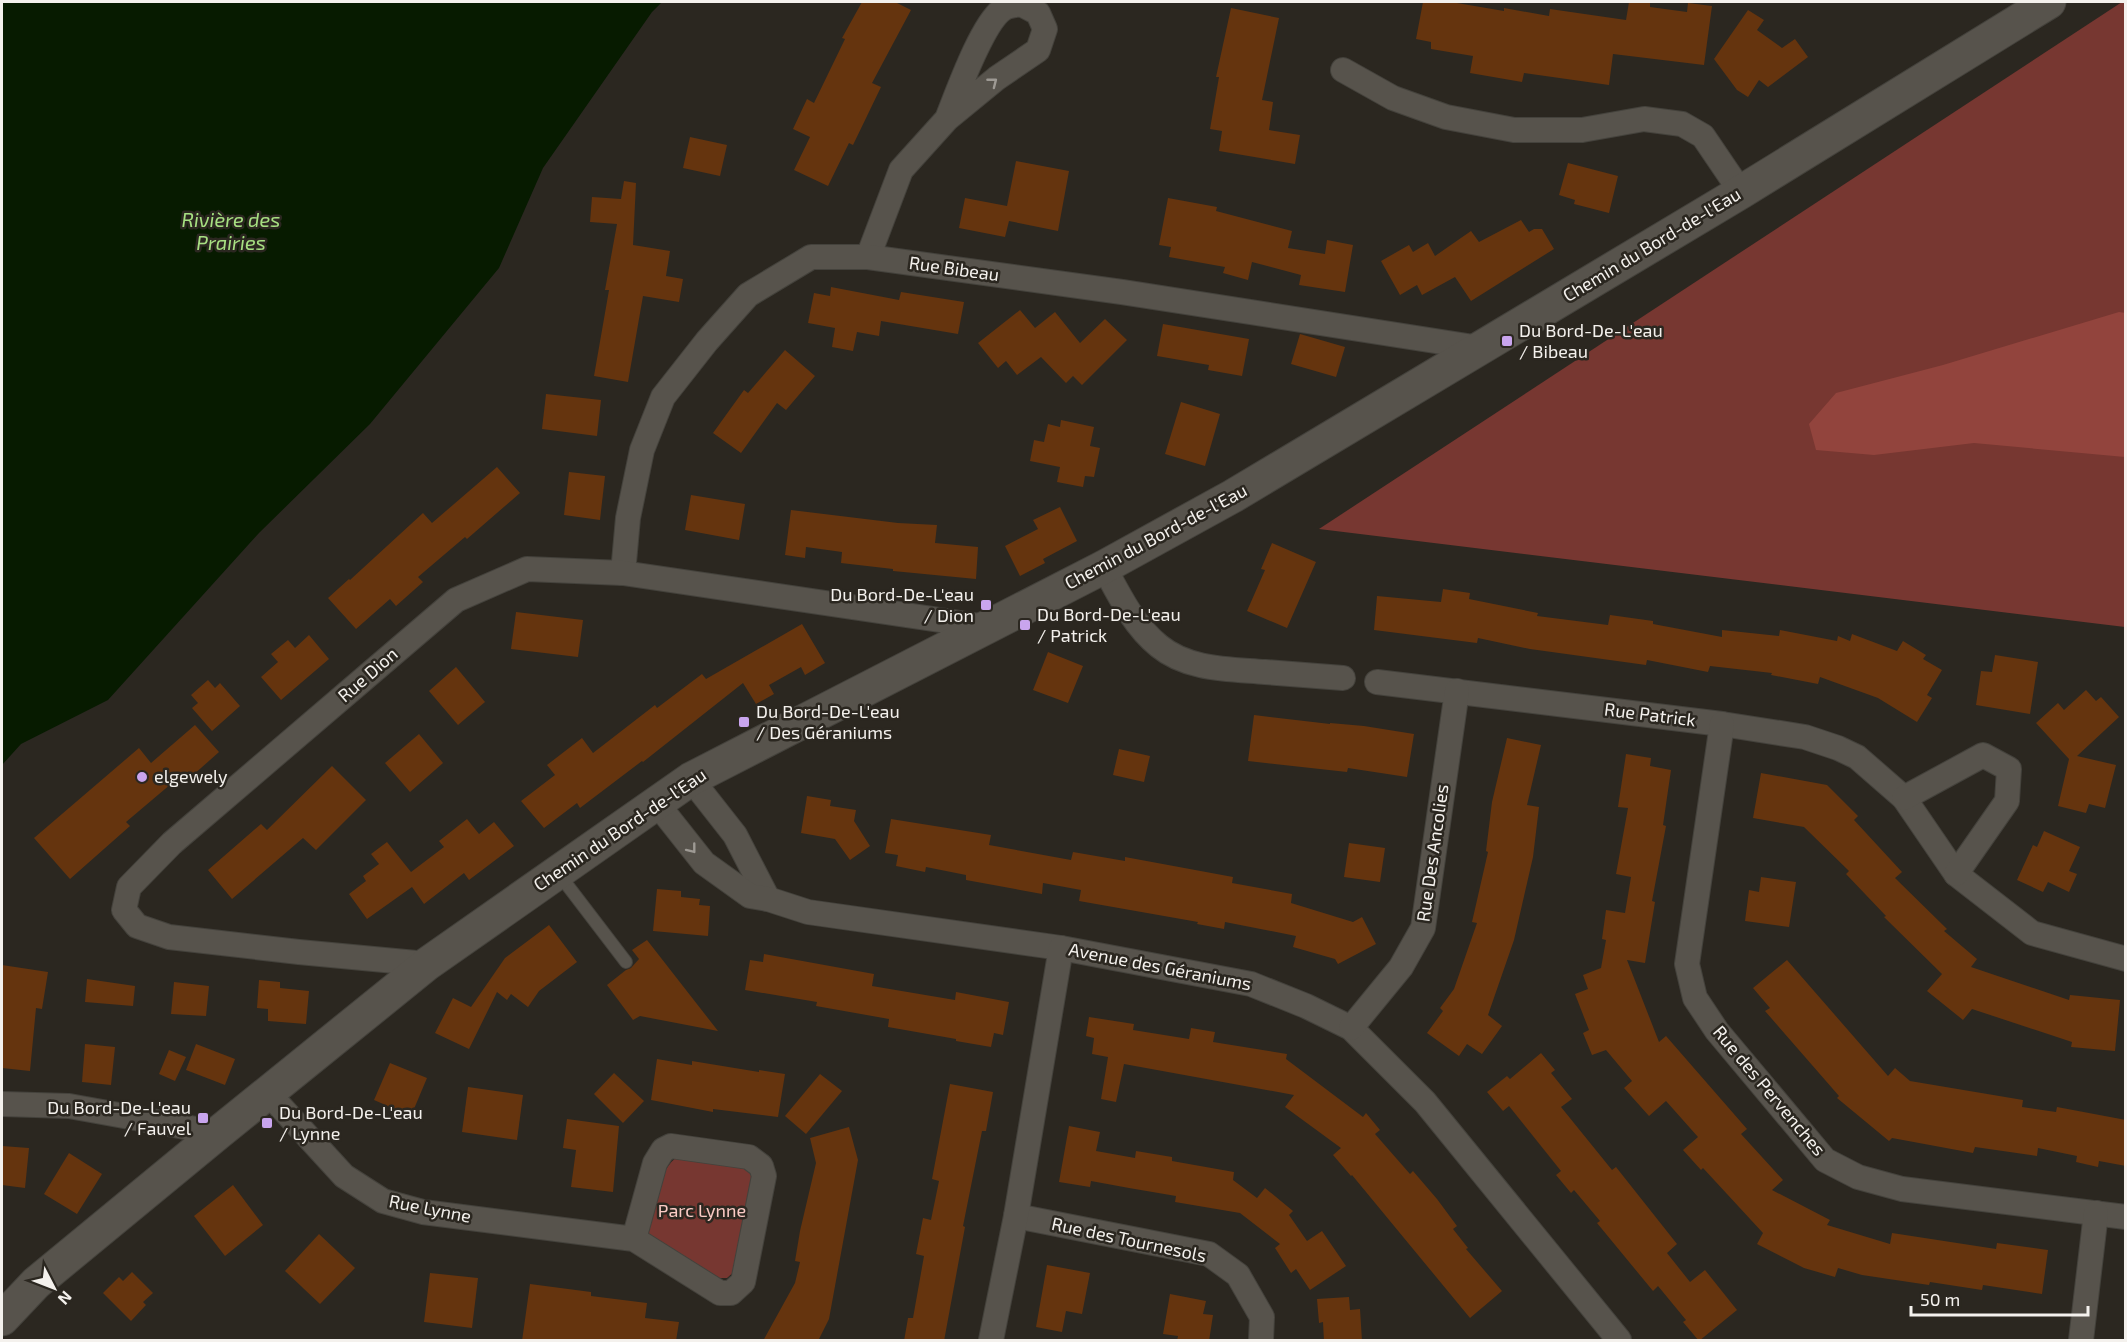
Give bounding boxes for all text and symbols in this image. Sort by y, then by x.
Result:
one-way arrow [986,78,997,89]
street label: Chemin du Bord-de-l'Eau [1559,182,1744,306]
water label: Rivière des Prairies [182,207,280,254]
street label: Rue Bibeau [908,251,1001,285]
place label: Du Bord-De-L'eau / Bibeau [1519,319,1663,362]
marker: Du Bord-De-L'eau / Bibeau [1500,334,1514,348]
street label: Chemin du Bord-de-l'Eau [1061,479,1251,594]
place label: Du Bord-De-L'eau / Dion [830,583,974,626]
marker: Du Bord-De-L'eau / Dion [979,598,993,612]
place label: Du Bord-De-L'eau / Patrick [1037,603,1181,646]
marker: Du Bord-De-L'eau / Patrick [1018,618,1032,632]
street label: Rue Dion [333,642,402,706]
street label: Rue Patrick [1603,697,1697,731]
place label: Du Bord-De-L'eau / Des Géraniums [756,700,900,743]
marker: Du Bord-De-L'eau / Des Géraniums [737,715,751,729]
street label: Chemin du Bord-de-l'Eau [529,763,710,895]
place label: elgewely [154,765,228,787]
marker: elgewely [135,770,149,784]
street label: Rue Des Ancolies [1411,783,1453,923]
one-way arrow [685,842,696,853]
street label: Avenue des Géraniums [1067,938,1253,995]
street label: Rue des Pervenches [1709,1021,1831,1160]
place label: Du Bord-De-L'eau / Fauvel [47,1096,192,1139]
place label: Du Bord-De-L'eau / Lynne [279,1101,423,1144]
marker: Du Bord-De-L'eau / Fauvel [196,1111,210,1125]
marker: Du Bord-De-L'eau / Lynne [260,1116,274,1130]
street label: Rue Lynne [387,1189,473,1227]
park label: Parc Lynne [658,1199,746,1221]
street label: Rue des Tournesols [1050,1212,1209,1266]
north arrow [24,1258,84,1318]
scale bar [1911,1279,2088,1317]
text: N [55,1288,76,1309]
text: 50 m [1920,1288,1960,1310]

